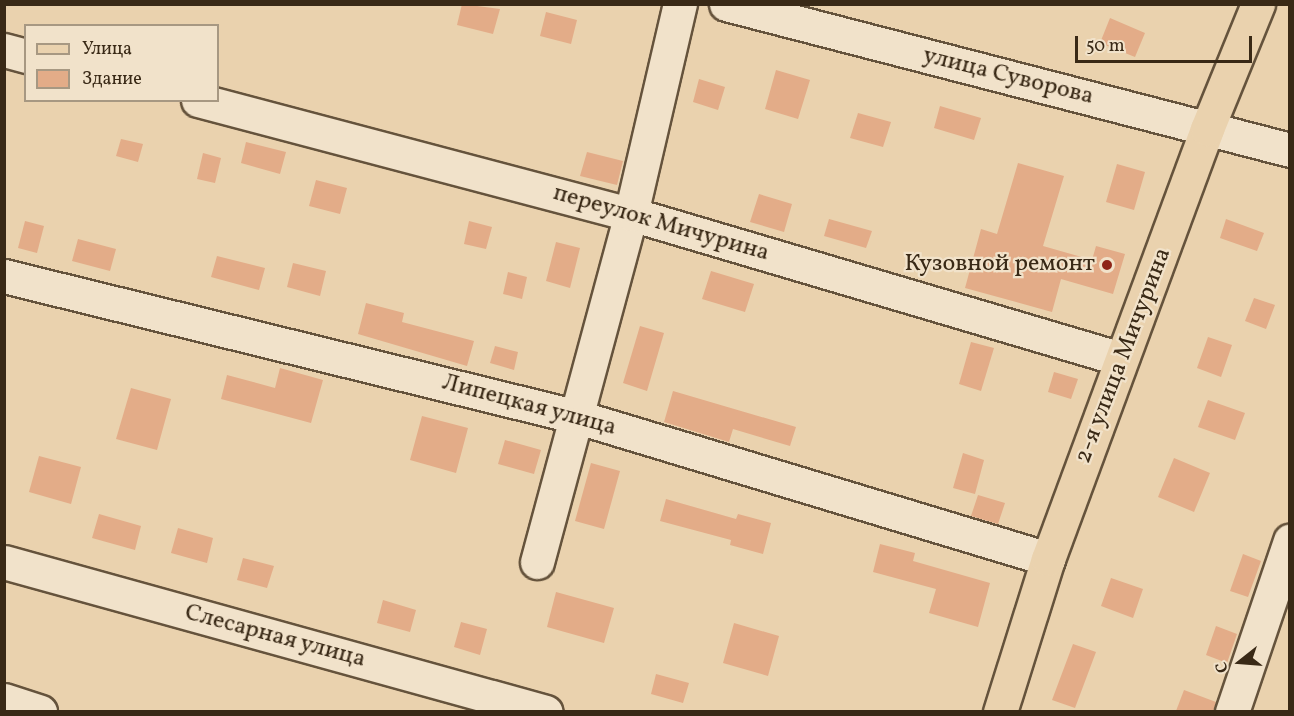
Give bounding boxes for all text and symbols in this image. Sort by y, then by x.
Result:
legend [24,24,219,102]
scale bar [1078,24,1255,62]
text: 50 m [1086,34,1125,59]
text: Улица [82,37,132,62]
street label: улица Суворова [920,42,1096,112]
text: Здание [82,67,142,92]
street label: переулок Мичурина [550,179,772,269]
street label: 2-я улица Мичурина [1069,244,1179,468]
place label: Кузовной ремонт [904,251,1095,279]
marker: Кузовной ремонт [1100,258,1114,272]
street label: Липецкая улица [438,369,620,443]
street label: Слесарная улица [181,599,369,675]
north arrow [1210,632,1270,692]
text: С [1211,659,1235,675]

